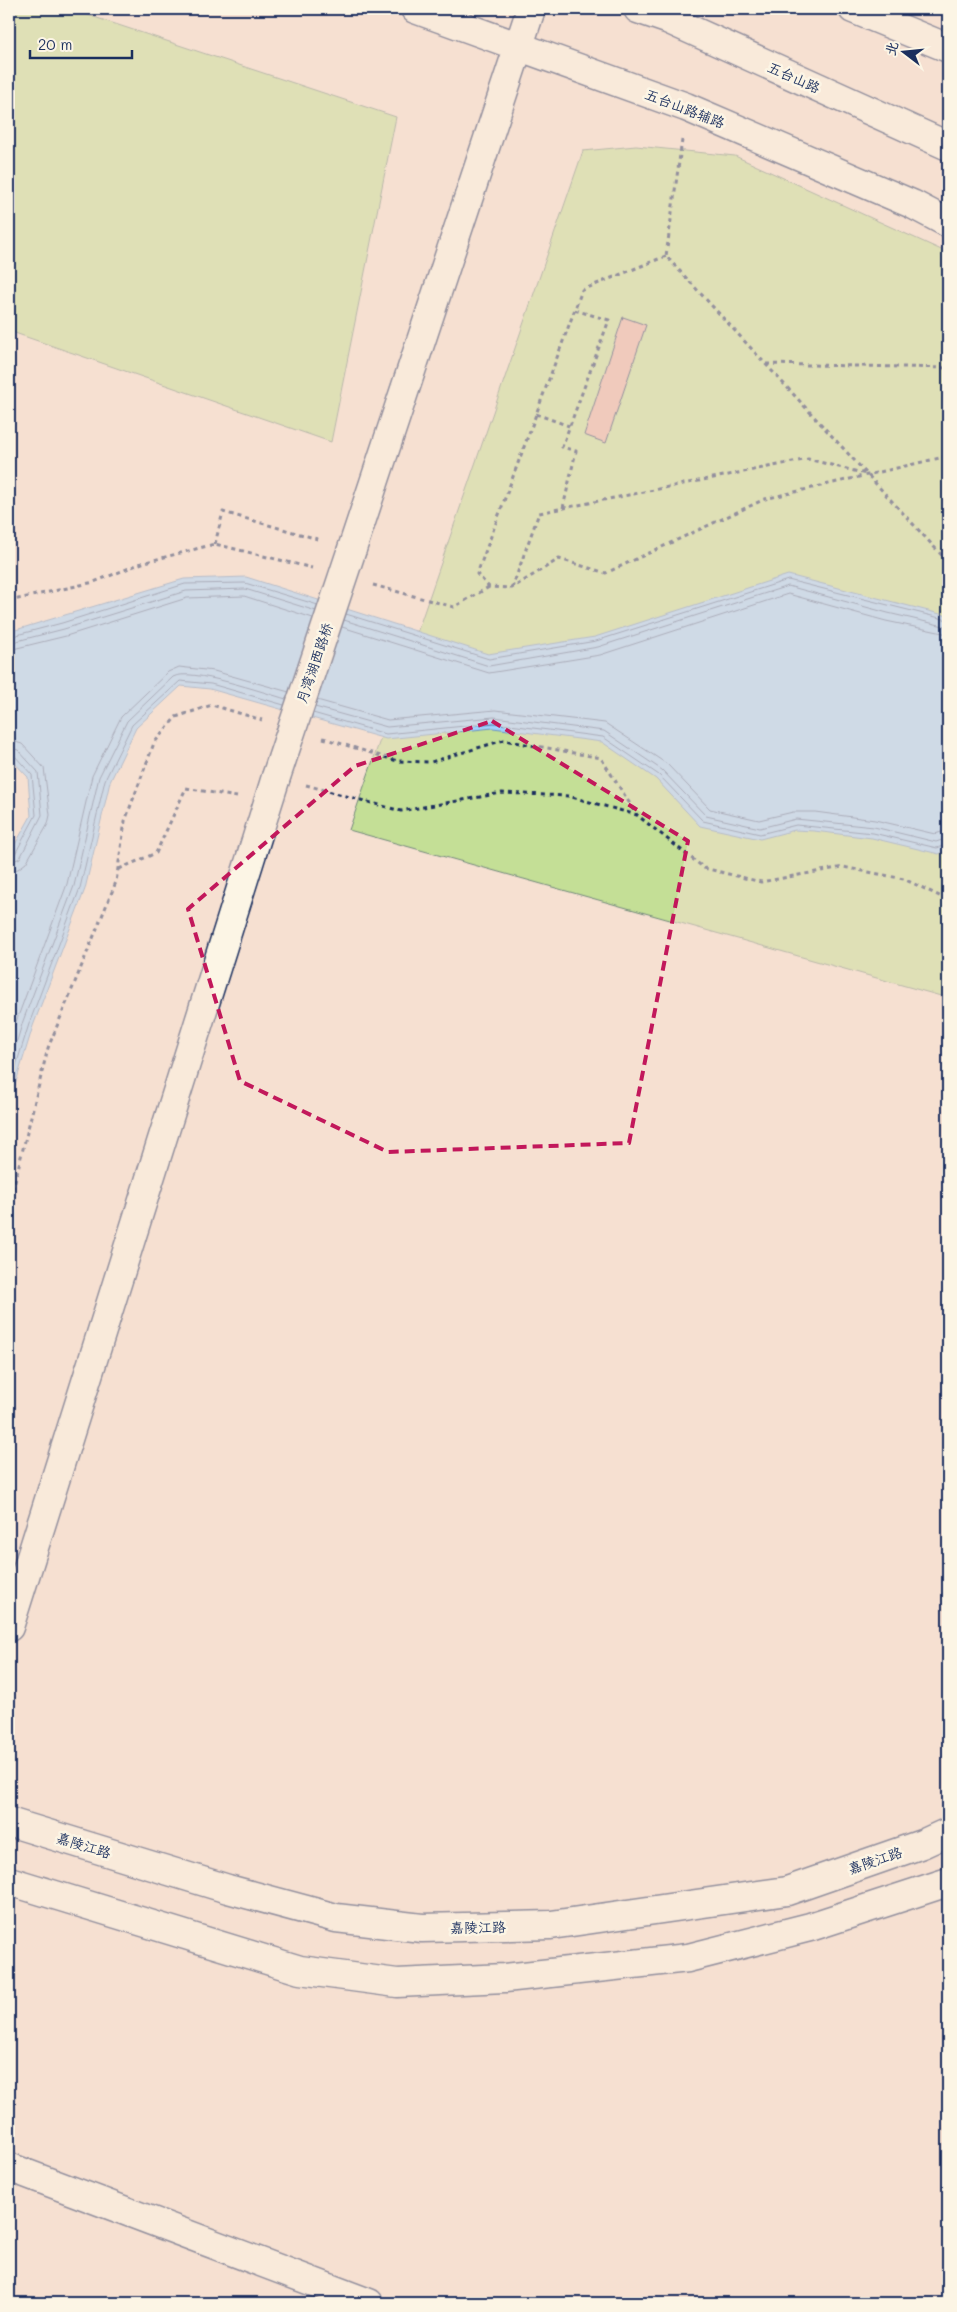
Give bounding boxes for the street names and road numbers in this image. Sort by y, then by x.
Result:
street label: 五台山路 [765,57,823,97]
street label: 五台山路辅路 [642,84,728,132]
street label: 月湾湖西路桥 [291,620,337,706]
street label: 嘉陵江路 [54,1828,114,1862]
street label: 嘉陵江路 [845,1842,905,1878]
street label: 嘉陵江路 [450,1917,506,1937]

